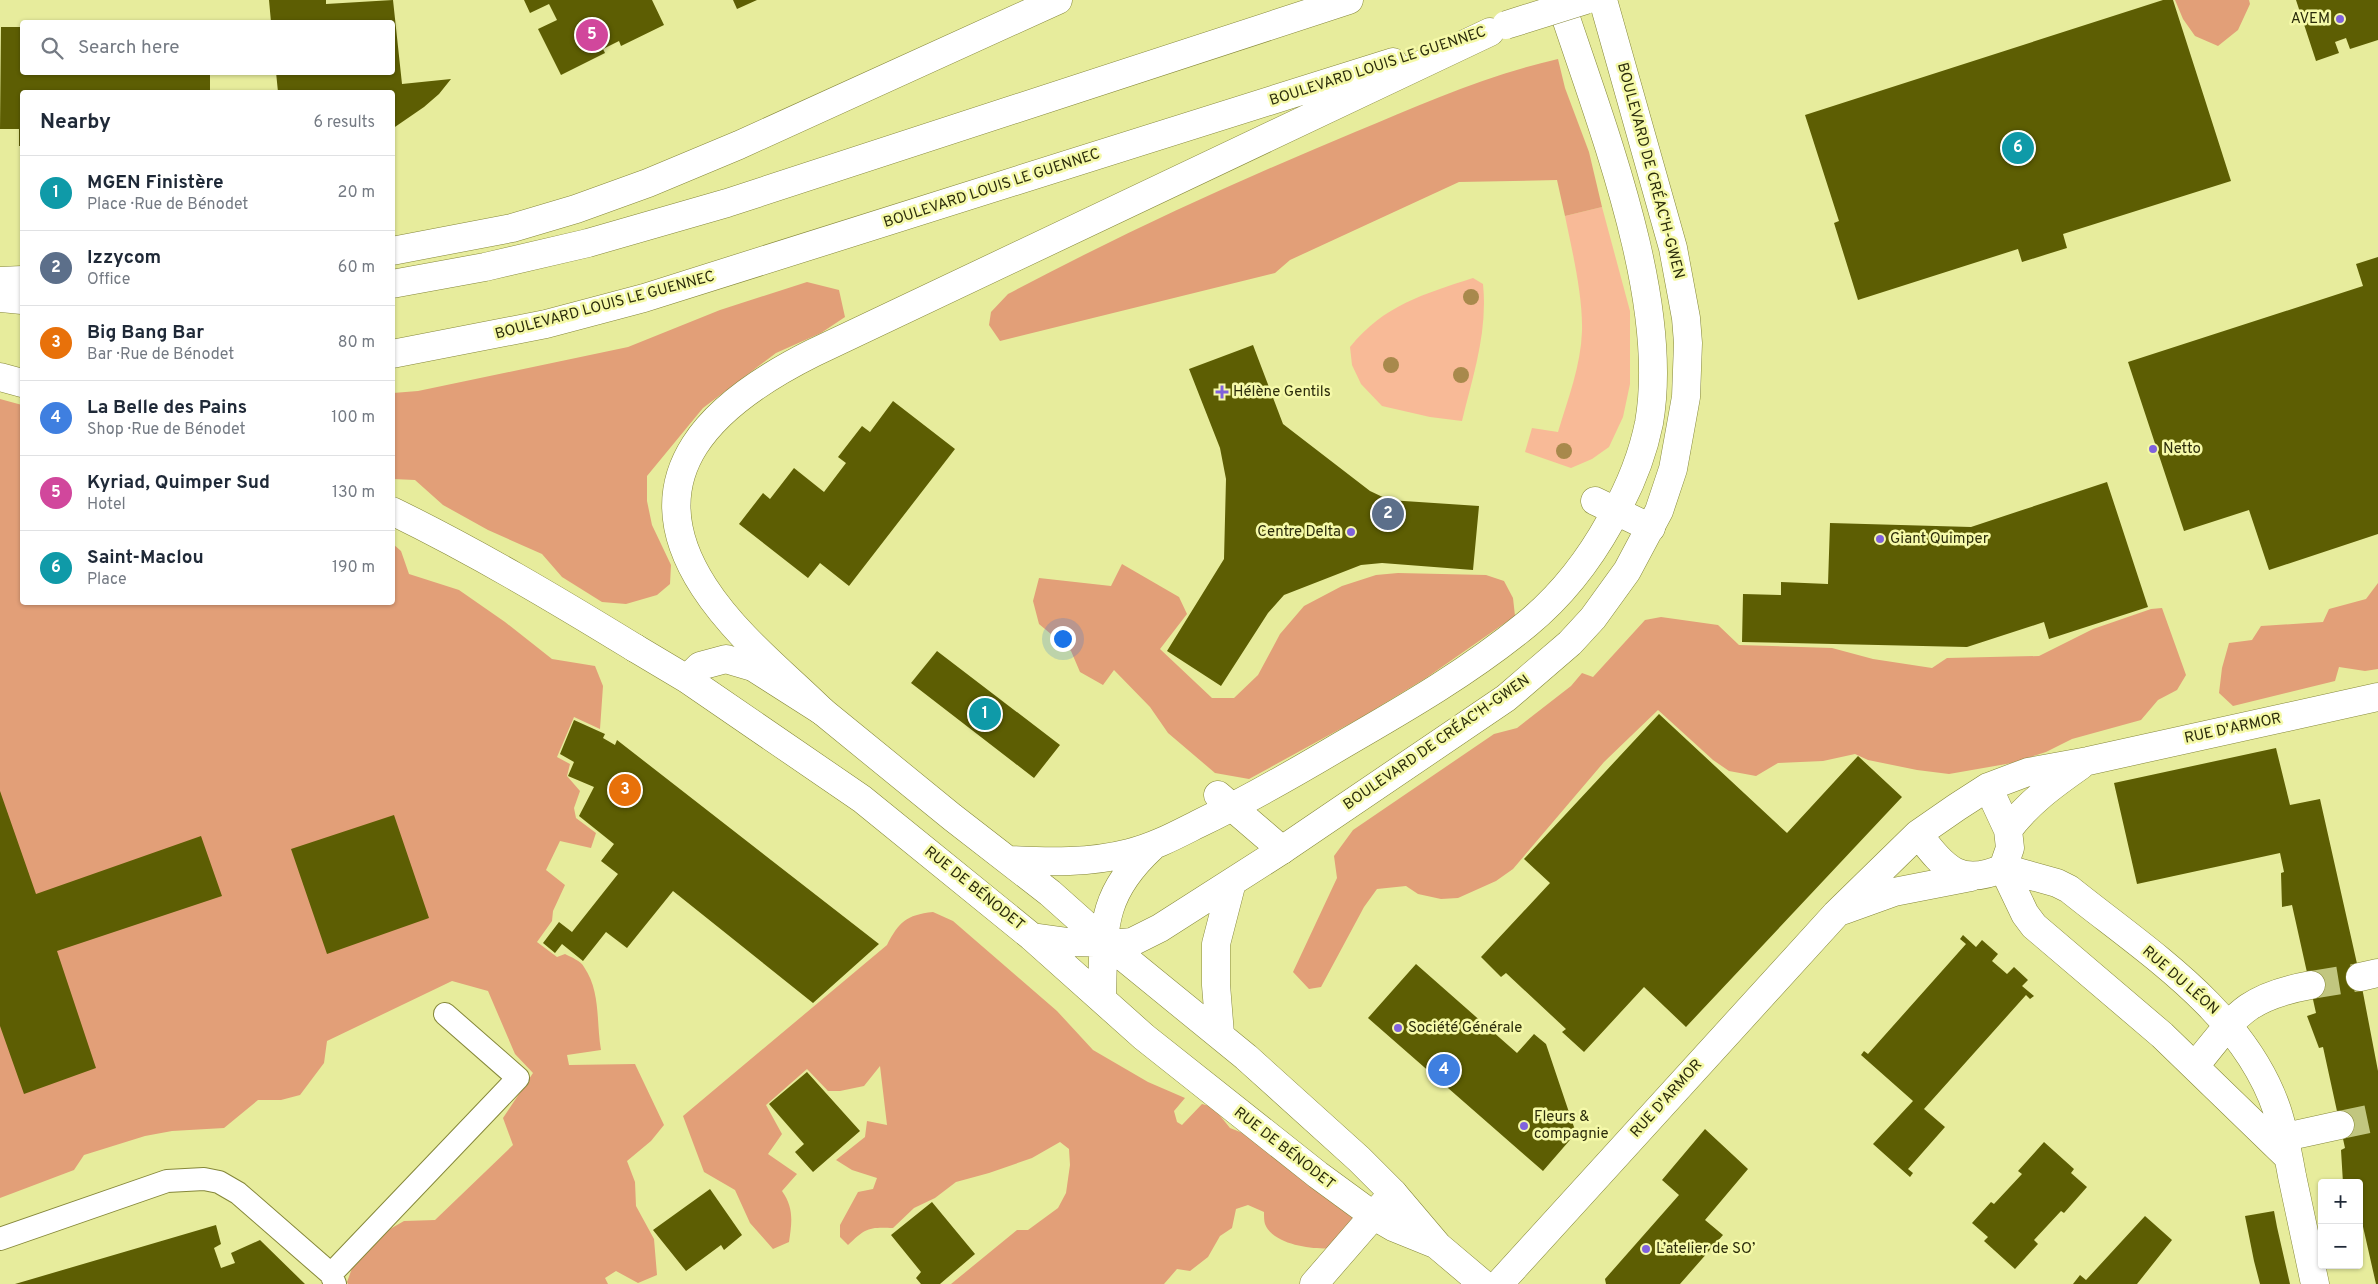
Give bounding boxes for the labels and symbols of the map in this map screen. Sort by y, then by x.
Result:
place label: AVEM [2291,10,2330,29]
marker: AVEM [2334,13,2346,25]
pin: 5 [576,16,608,54]
street label: BOULEVARD LOUIS LE GUENNEC [1267,23,1489,111]
street label: BOULEVARD DE CRÉAC'H-GWEN [1612,60,1689,281]
pin: 6 [2002,129,2034,167]
street label: BOULEVARD LOUIS LE GUENNEC [881,145,1103,233]
street label: BOULEVARD LOUIS LE GUENNEC [493,268,717,344]
place label: Hélène Gentils [1233,383,1331,402]
marker: Hélène Gentils [1215,385,1229,399]
place label: Netto [2163,440,2201,459]
marker: Netto [2147,443,2159,455]
pin: 2 [1372,495,1404,533]
place label: Centre Delta [1257,523,1341,542]
marker: Centre Delta [1345,526,1357,538]
place label: Giant Quimper [1890,530,1989,549]
marker: Giant Quimper [1874,533,1886,545]
your location [1050,626,1076,652]
street label: BOULEVARD DE CRÉAC'H-GWEN [1339,670,1534,815]
pin: 1 [969,695,1001,733]
street label: RUE D'ARMOR [2183,709,2283,749]
pin: 3 [609,771,641,809]
street label: RUE DE BÉNODET [920,842,1029,935]
street label: RUE DU LÉON [2138,942,2223,1019]
place label: Société Générale [1408,1019,1522,1038]
marker: Société Générale [1392,1022,1404,1034]
pin: 4 [1428,1051,1460,1089]
street label: RUE D'ARMOR [1627,1056,1707,1142]
street label: RUE DE BÉNODET [1230,1103,1339,1194]
place label: Fleurs & compagnie [1534,1108,1609,1144]
marker: Fleurs & compagnie [1518,1120,1530,1132]
place label: L’atelier de SO’ [1656,1240,1755,1259]
marker: L’atelier de SO’ [1640,1243,1652,1255]

